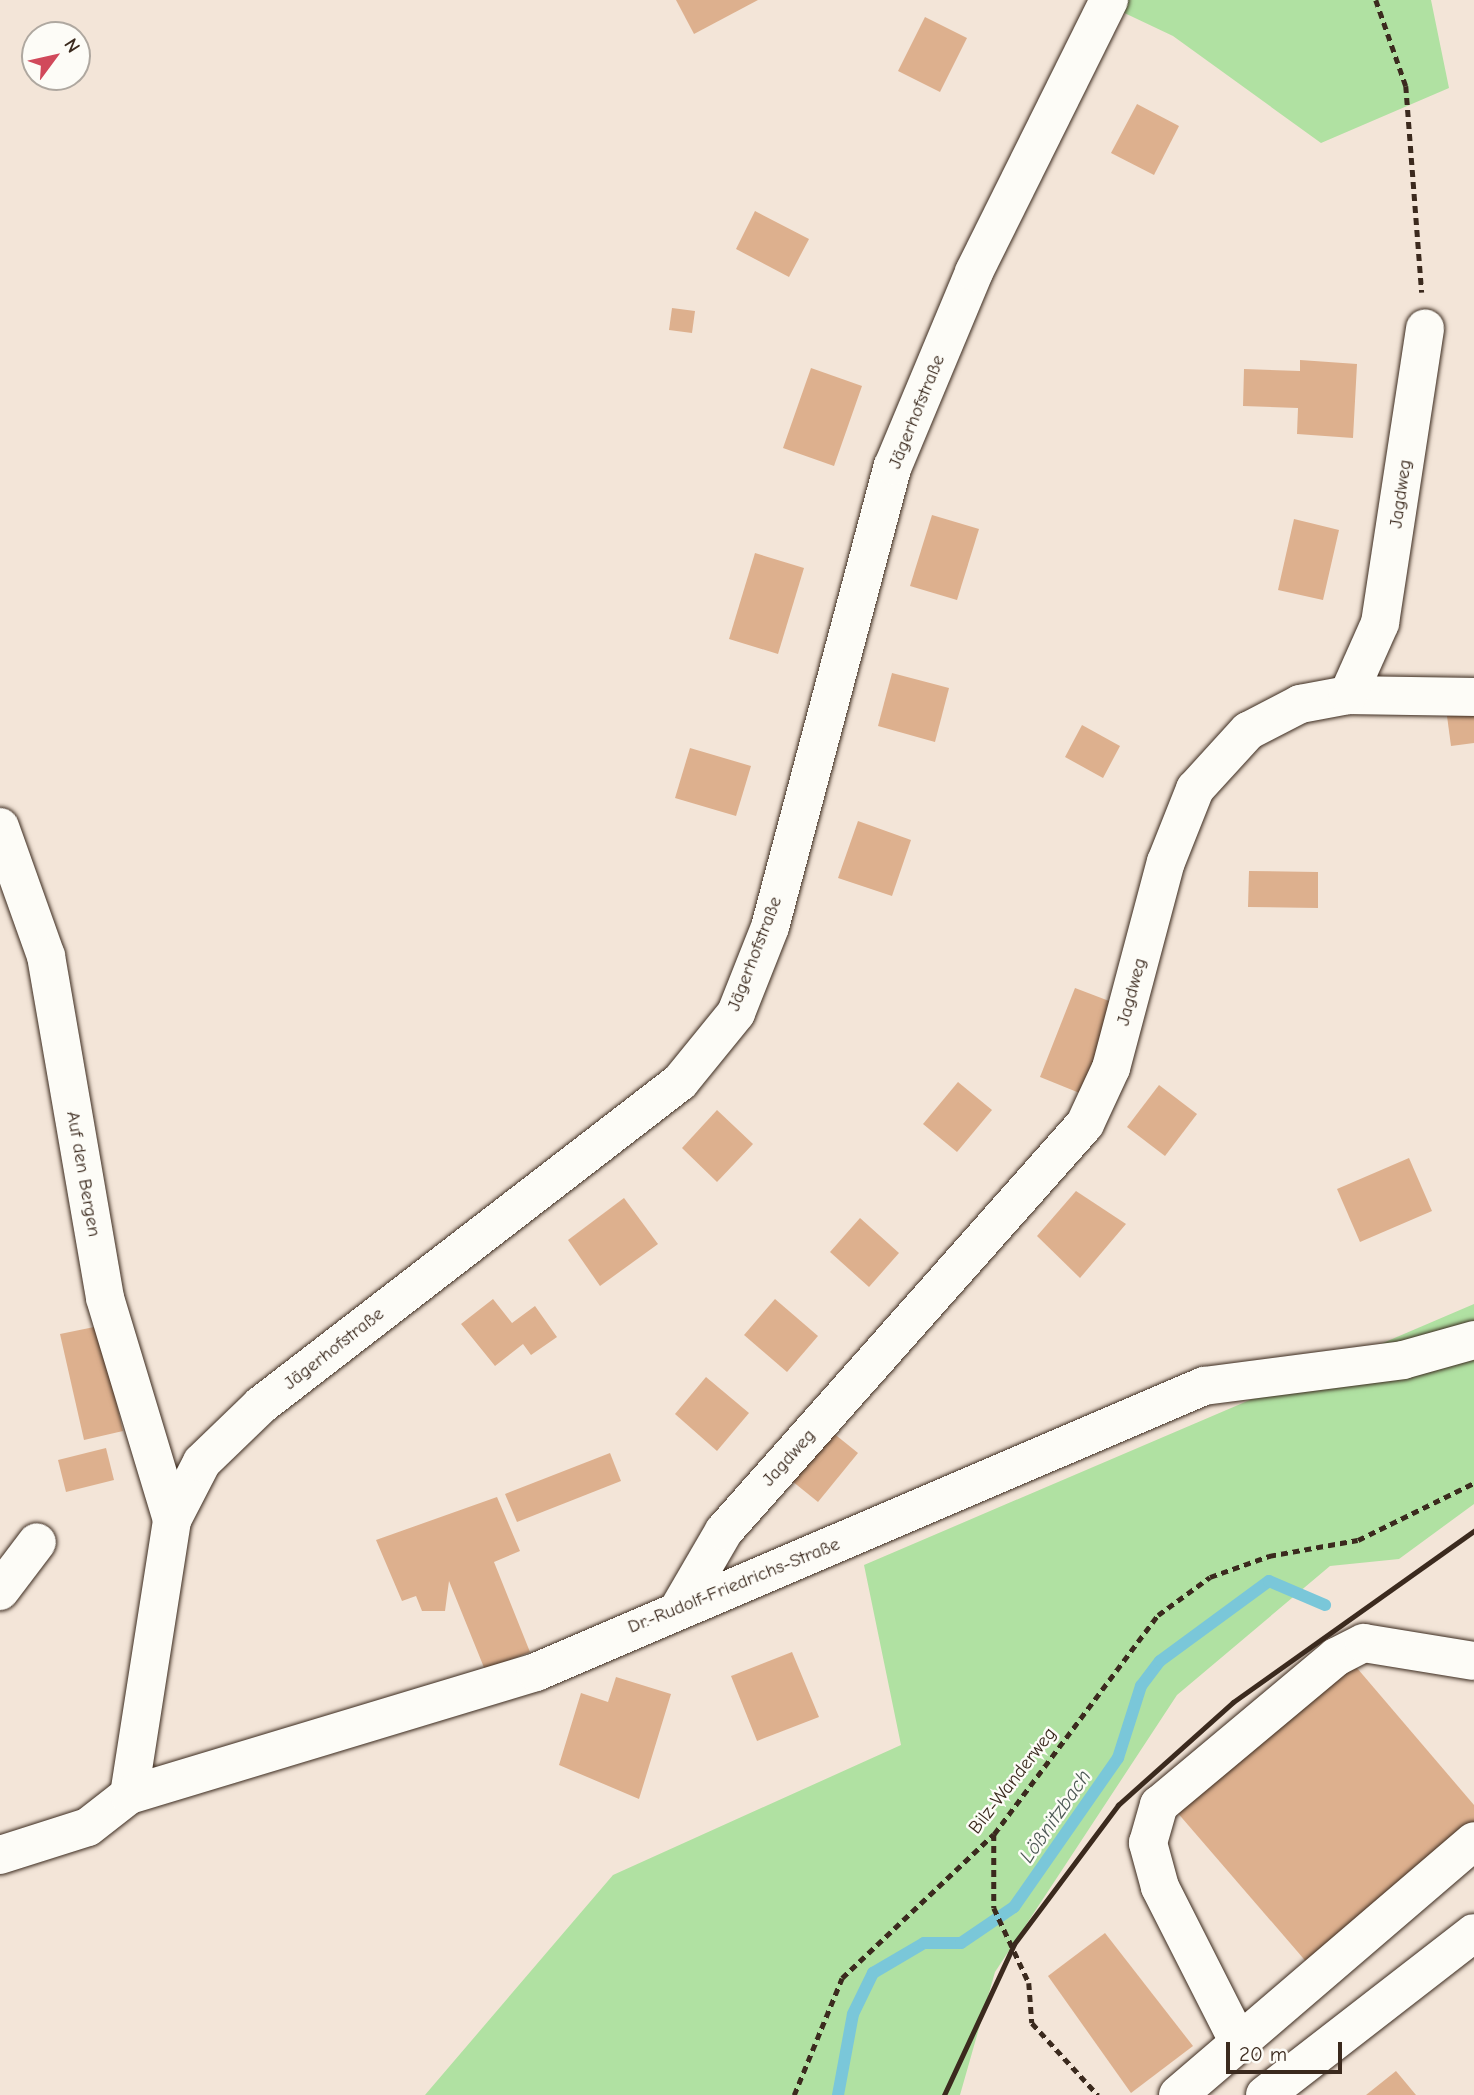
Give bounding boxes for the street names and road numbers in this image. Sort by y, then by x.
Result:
street label: Jägerhofstraße [884,352,950,472]
street label: Jagdweg [1385,458,1417,530]
street label: Jägerhofstraße [723,893,787,1015]
street label: Jagdweg [1112,956,1152,1028]
street label: Auf den Bergen [61,1109,105,1239]
street label: Jägerhofstraße [279,1303,389,1395]
street label: Jagdweg [757,1425,821,1491]
street label: Dr.-Rudolf-Friedrichs-Straße [625,1533,843,1639]
street label: Bilz-Wanderweg [964,1723,1062,1839]

